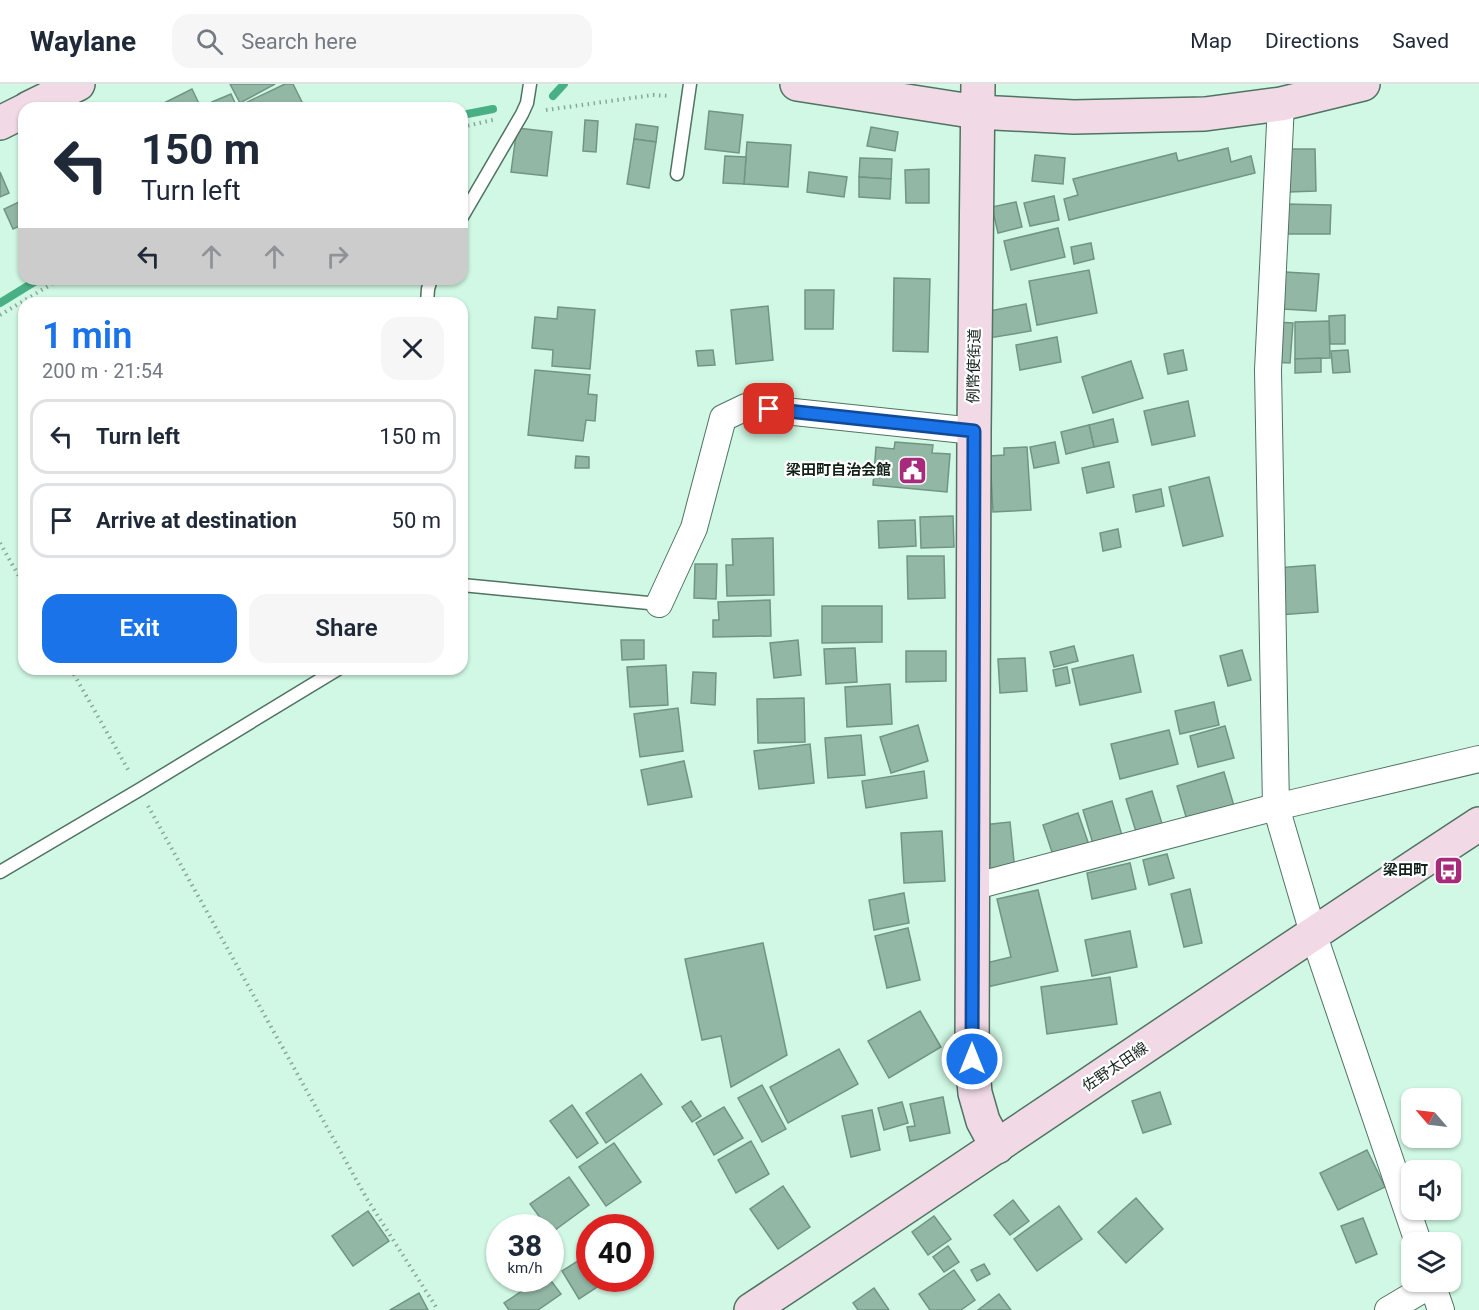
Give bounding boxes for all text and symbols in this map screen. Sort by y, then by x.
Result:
search box [172,14,592,68]
text: Waylane [30,25,136,58]
icon: search [193,25,226,58]
text: Search here [241,29,357,54]
text: Map [1190,29,1232,53]
text: Directions [1265,29,1359,53]
text: Saved [1392,29,1449,53]
text: 150 m [141,125,260,174]
icon: left [42,126,120,204]
text: Turn left [141,175,241,207]
icon: left [132,240,165,273]
icon: ahead [195,240,228,273]
icon: ahead [258,240,291,273]
icon: right [321,240,354,273]
text: 1 min [42,315,132,357]
button: close [381,317,444,380]
street label: 例幣使街道 [964,328,984,404]
text: 200 m · 21:54 [42,359,163,383]
pin [743,383,794,434]
icon: arrive [752,392,785,425]
icon: left [45,420,78,453]
text: Turn left [96,424,180,449]
text: 150 m [379,424,441,449]
public building icon: 梁田町自治会館 [896,454,928,486]
place label: 梁田町自治会館 [786,461,891,479]
icon: arrive [45,504,78,537]
text: Arrive at destination [96,508,297,533]
text: 50 m [392,508,441,533]
button: Exit [42,594,237,663]
button: Share [249,594,444,663]
bus stop icon: 梁田町 [1433,854,1465,886]
place label: 梁田町 [1383,861,1428,879]
position arrow [940,1027,1004,1091]
street label: 佐野太田線 [1079,1039,1151,1095]
north arrow [1401,1088,1461,1148]
map controls [1401,1088,1461,1292]
button: sound [1401,1160,1461,1220]
speed limit sign: 40 [576,1214,654,1292]
text: 38 [508,1228,542,1263]
button: layers [1401,1232,1461,1292]
text: km/h [507,1259,543,1277]

